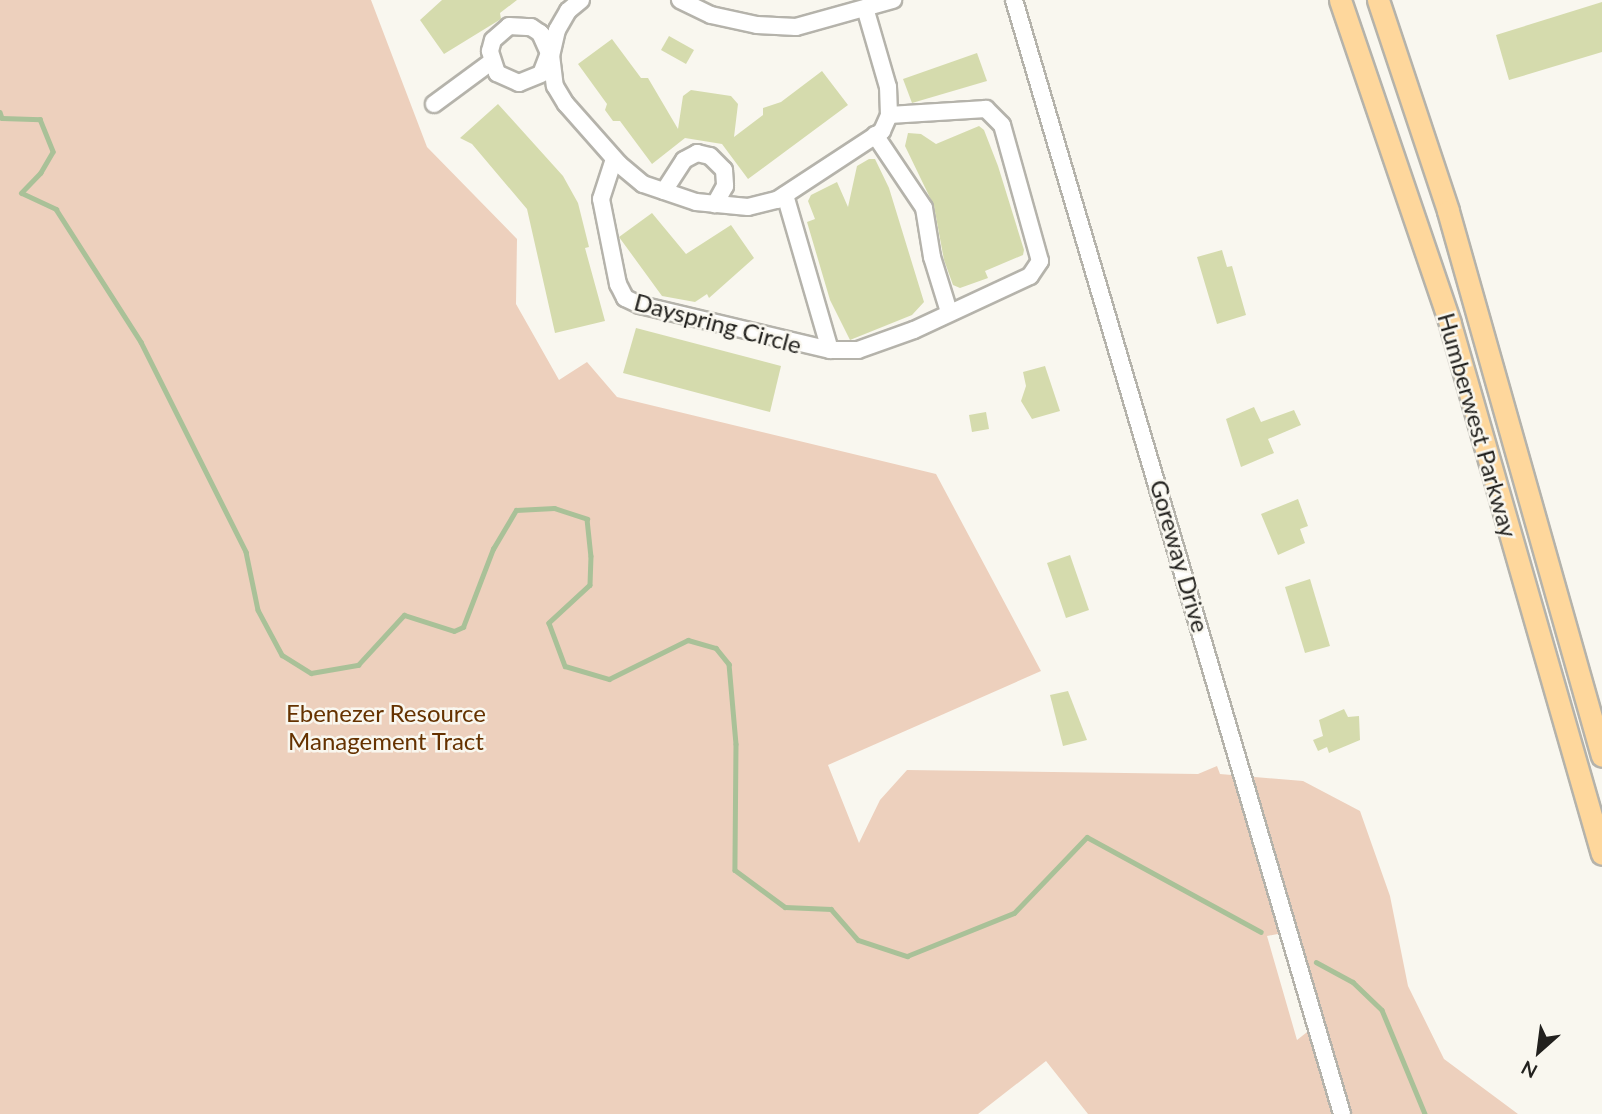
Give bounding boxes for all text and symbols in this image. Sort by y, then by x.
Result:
street label: Dayspring Circle [631,287,805,359]
street label: Humberwest Parkway [1432,309,1524,541]
street label: Goreway Drive [1144,476,1216,636]
park label: Ebenezer Resource Management Tract [286,699,486,755]
north arrow [1504,1016,1574,1086]
text: N [1517,1056,1541,1084]

